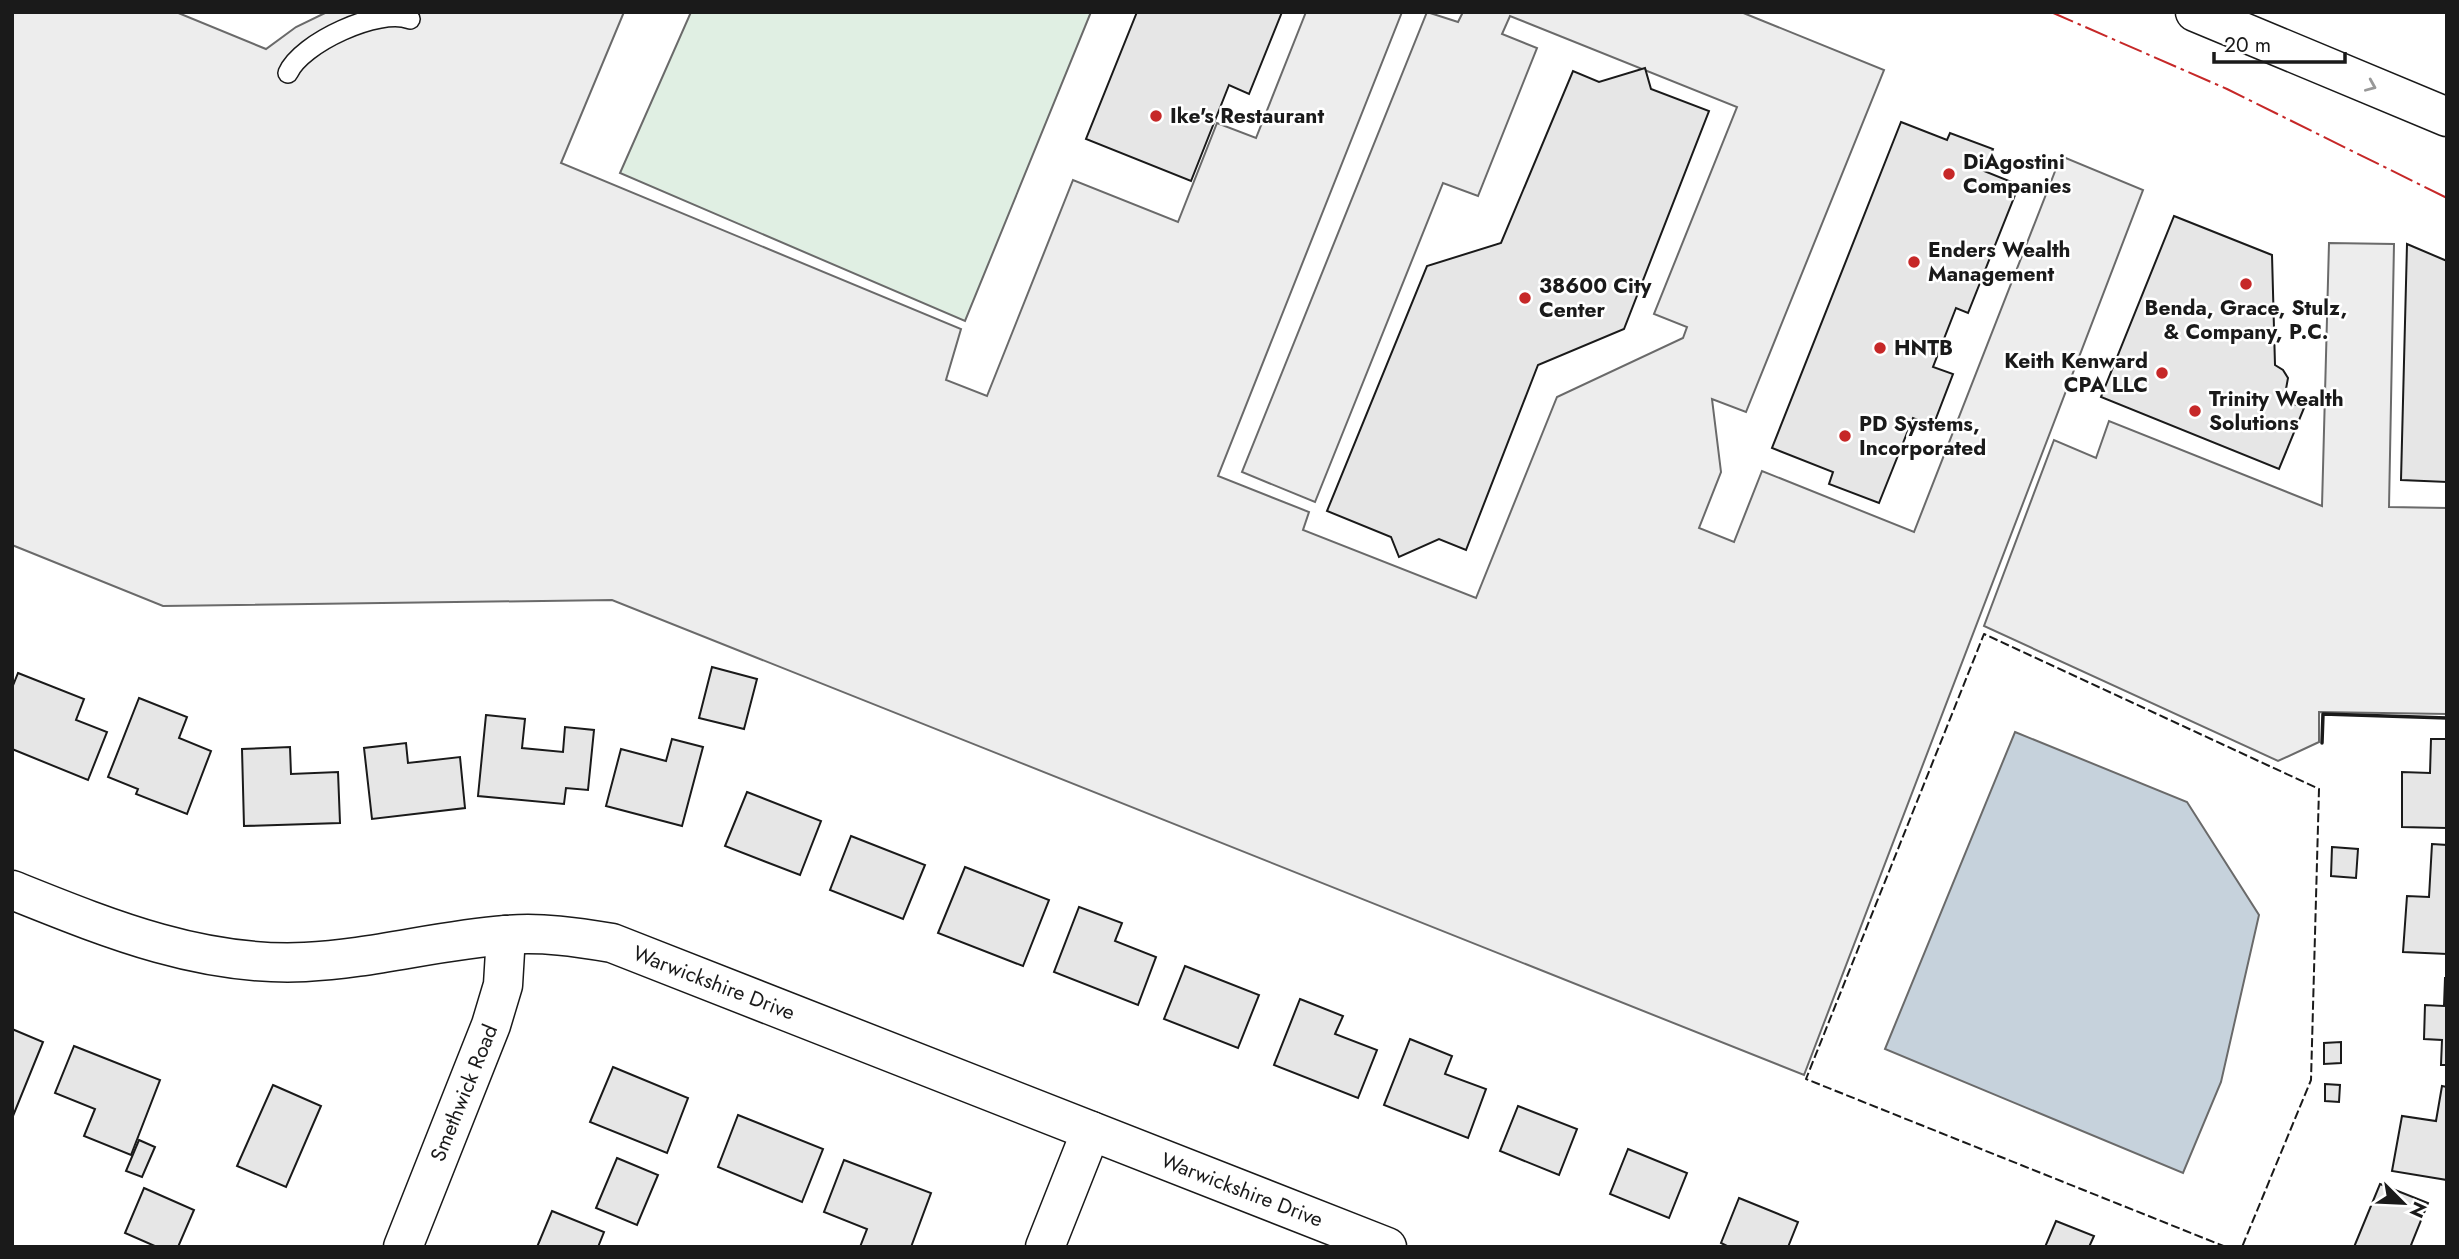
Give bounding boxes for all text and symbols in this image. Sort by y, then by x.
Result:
scale bar [2214,21,2345,65]
text: 20 m [2224,30,2271,60]
one-way arrow [2364,77,2376,91]
place label: Ike's Restaurant [1170,101,1324,131]
marker: Ike's Restaurant [1148,108,1164,124]
place label: DiAgostini Companies [1963,147,2072,201]
marker: DiAgostini Companies [1941,166,1957,182]
place label: Enders Wealth Management [1928,235,2071,289]
marker: Enders Wealth Management [1906,254,1922,270]
place label: 38600 City Center [1539,271,1653,325]
marker: Benda, Grace, Stulz, & Company, P.C. [2238,276,2254,292]
marker: 38600 City Center [1517,290,1533,306]
place label: Benda, Grace, Stulz, & Company, P.C. [2145,293,2347,347]
place label: HNTB [1894,333,1953,363]
marker: HNTB [1872,340,1888,356]
place label: Keith Kenward CPA LLC [2004,346,2148,400]
marker: Keith Kenward CPA LLC [2154,365,2170,381]
place label: Trinity Wealth Solutions [2209,384,2344,438]
marker: Trinity Wealth Solutions [2187,403,2203,419]
place label: PD Systems, Incorporated [1859,409,1986,463]
marker: PD Systems, Incorporated [1837,428,1853,444]
street label: Warwickshire Drive [629,938,799,1028]
street label: Smethwick Road [423,1020,505,1166]
street label: Warwickshire Drive [1157,1145,1327,1235]
north arrow [2368,1168,2438,1238]
text: N [2403,1197,2433,1222]

